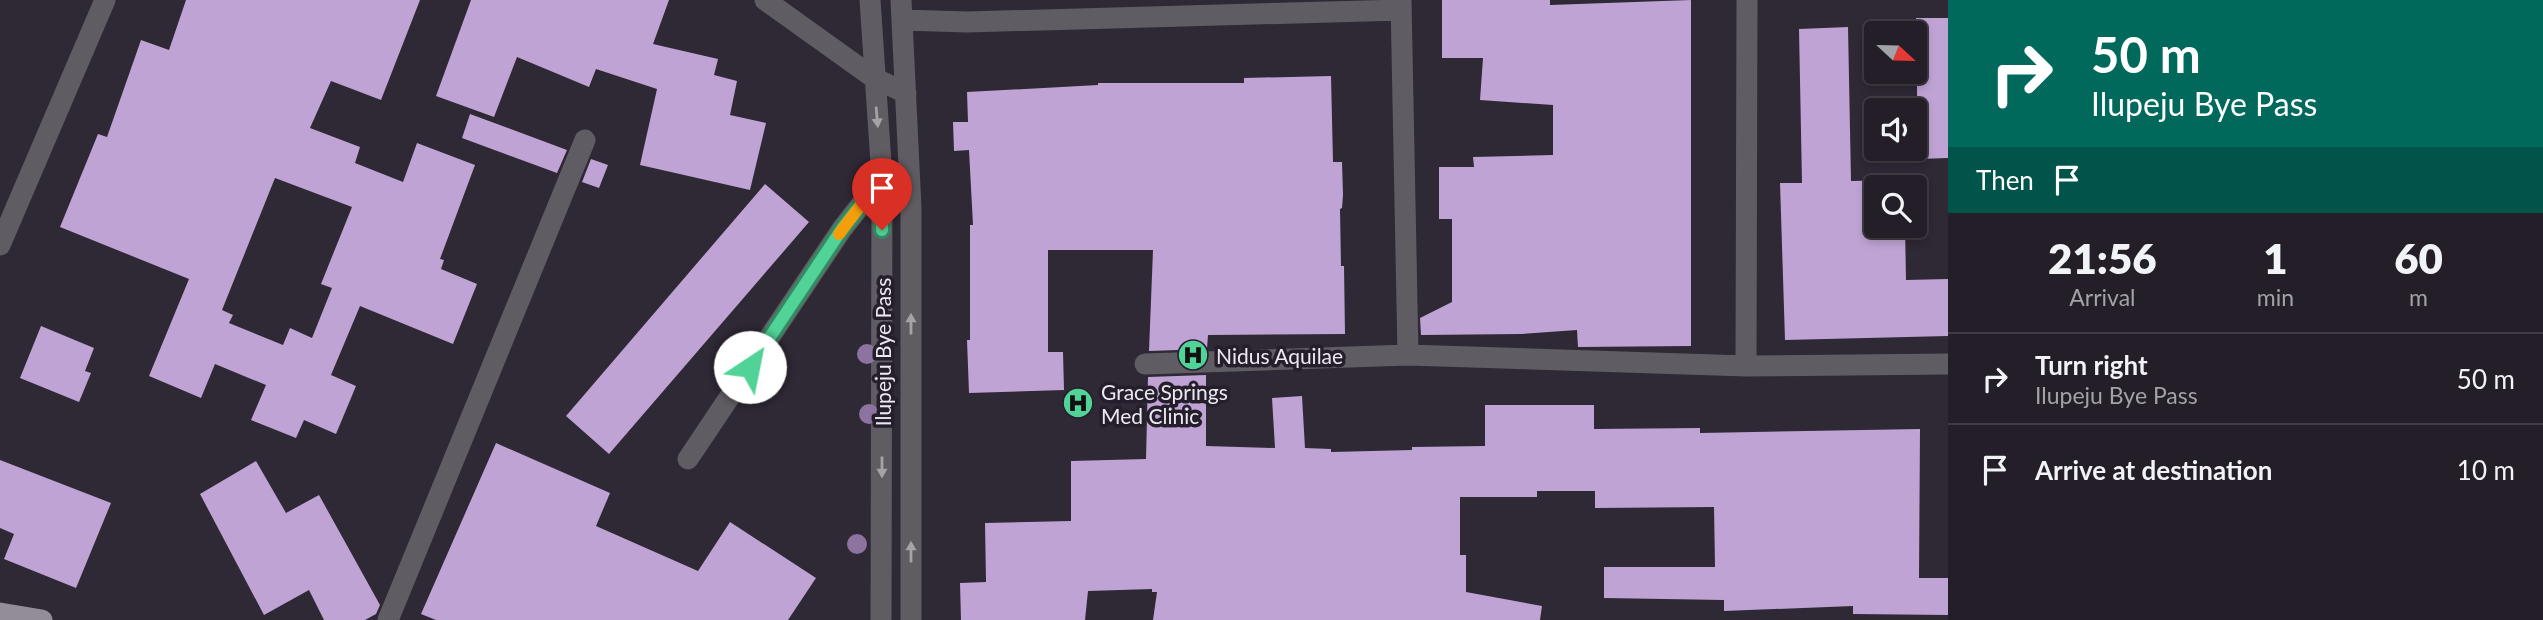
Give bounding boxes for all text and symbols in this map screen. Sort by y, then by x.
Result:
north arrow [1864,21,1927,84]
map controls [1864,21,1927,238]
text: 50 m [2091,25,2201,83]
icon: right [1976,28,2067,119]
text: Ilupeju Bye Pass [2091,84,2317,123]
button: sound [1864,98,1927,161]
one-way arrow [872,106,883,128]
pin [852,158,912,230]
icon: arrive [2048,161,2086,199]
text: Then [1976,164,2034,196]
icon: arrive [863,169,901,207]
button: search [1864,175,1927,238]
text: 21:56 [2048,233,2157,283]
text: 1 [2263,233,2288,283]
text: 60 [2394,233,2443,283]
street label: Ilupeju Bye Pass [870,278,895,426]
text: Arrival [2069,283,2136,311]
text: min [2257,283,2294,311]
text: m [2409,283,2428,311]
one-way arrow [905,313,917,335]
position arrow [713,330,787,404]
hospital icon: Nidus Aquilae [1176,338,1210,372]
place label: Nidus Aquilae [1216,343,1343,368]
text: Turn right [2035,349,2148,381]
icon: right [1976,360,2014,398]
text: 50 m [2457,363,2515,395]
place label: Grace Springs Med Clinic [1101,379,1228,428]
text: Ilupeju Bye Pass [2035,381,2198,409]
hospital icon: Grace Springs Med Clinic [1061,386,1095,420]
icon: arrive [1976,451,2014,489]
text: Arrive at destination [2035,454,2272,486]
text: 10 m [2457,454,2515,486]
one-way arrow [876,456,888,478]
one-way arrow [905,541,917,563]

